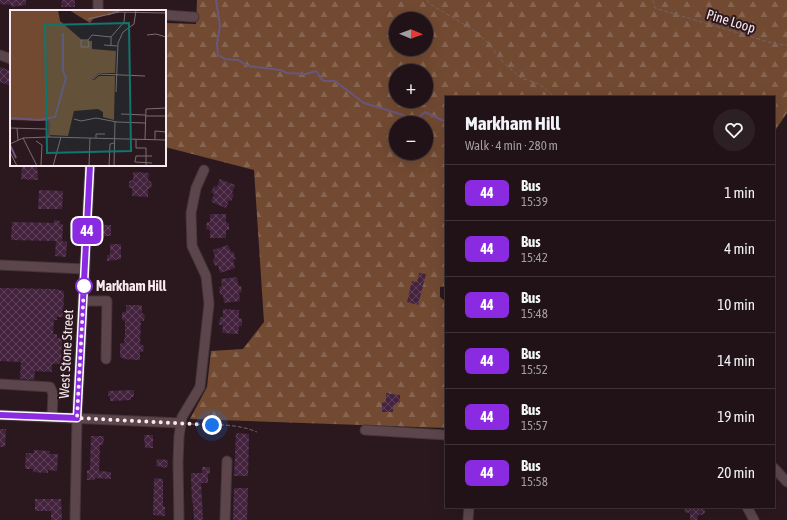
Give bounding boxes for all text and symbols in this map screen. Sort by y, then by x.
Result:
street label: Pine Loop [705,6,758,36]
inset map [10,10,166,166]
north arrow [389,12,433,56]
map controls [389,12,433,160]
button: + [389,64,433,108]
button: heart [713,109,755,151]
text: Markham Hill [465,112,560,134]
button: − [389,116,433,160]
text: Walk · 4 min · 280 m [465,138,558,153]
text: Bus [521,177,541,194]
text: 1 min [724,184,755,201]
text: 44 [480,185,494,201]
text: 15:39 [521,194,548,209]
line badge: 44 [69,218,105,244]
text: 44 [80,223,94,239]
text: Bus [521,233,541,250]
text: 4 min [724,240,755,257]
text: 44 [480,241,494,257]
text: 15:42 [521,250,548,265]
marker: Markham Hill [75,277,93,295]
place label: Markham Hill [96,278,167,294]
text: Bus [521,289,541,306]
text: 10 min [717,296,755,313]
text: 44 [480,297,494,313]
text: 15:48 [521,306,548,321]
street label: West Stone Street [56,309,76,399]
text: Bus [521,345,541,362]
text: 14 min [717,352,755,369]
text: 44 [480,353,494,369]
text: 15:52 [521,362,548,377]
text: Bus [521,401,541,418]
text: 19 min [717,408,755,425]
text: 44 [480,409,494,425]
your location [202,415,222,435]
text: 15:57 [521,418,548,433]
text: Bus [521,457,541,474]
text: 20 min [717,464,755,481]
text: 44 [480,465,494,481]
text: 15:58 [521,474,548,489]

